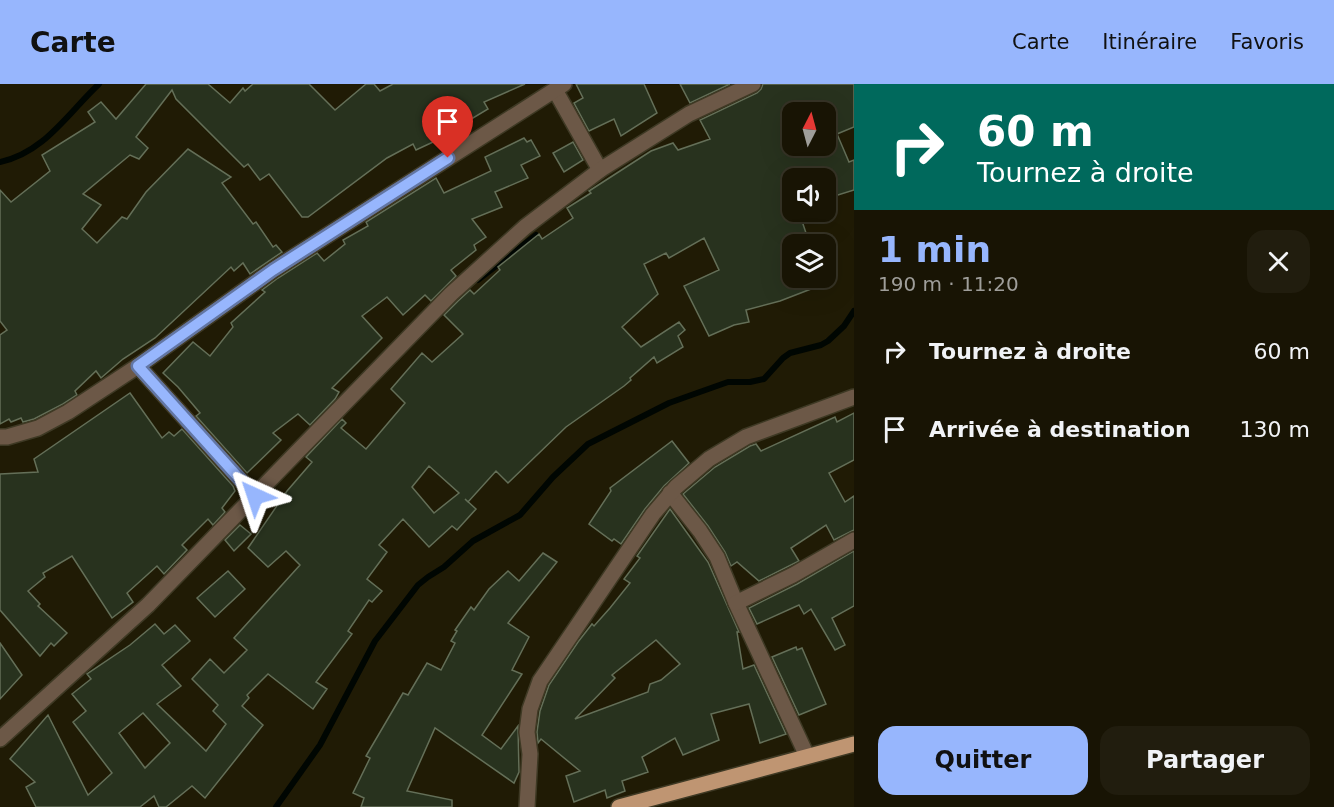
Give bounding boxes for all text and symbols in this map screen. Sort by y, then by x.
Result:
text: Carte [30,26,116,59]
text: Carte [1012,30,1069,54]
text: Itinéraire [1102,30,1197,54]
text: Favoris [1230,30,1304,54]
pin [422,96,473,158]
north arrow [782,102,836,156]
map controls [782,102,836,288]
icon: arrive [431,105,464,138]
text: 60 m [977,107,1094,156]
icon: right [878,108,956,186]
text: Tournez à droite [977,157,1194,188]
button: sound [782,168,836,222]
text: 1 min [878,229,991,270]
button: close [1247,230,1310,293]
button: layers [782,234,836,288]
text: 190 m · 11:20 [878,272,1019,296]
icon: right [878,335,911,368]
text: Tournez à droite [929,339,1131,364]
text: 60 m [1254,339,1310,364]
icon: arrive [878,413,911,446]
text: Arrivée à destination [929,417,1191,442]
text: 130 m [1240,417,1310,442]
position arrow [223,464,287,528]
button: Quitter [878,726,1088,795]
button: Partager [1100,726,1310,795]

